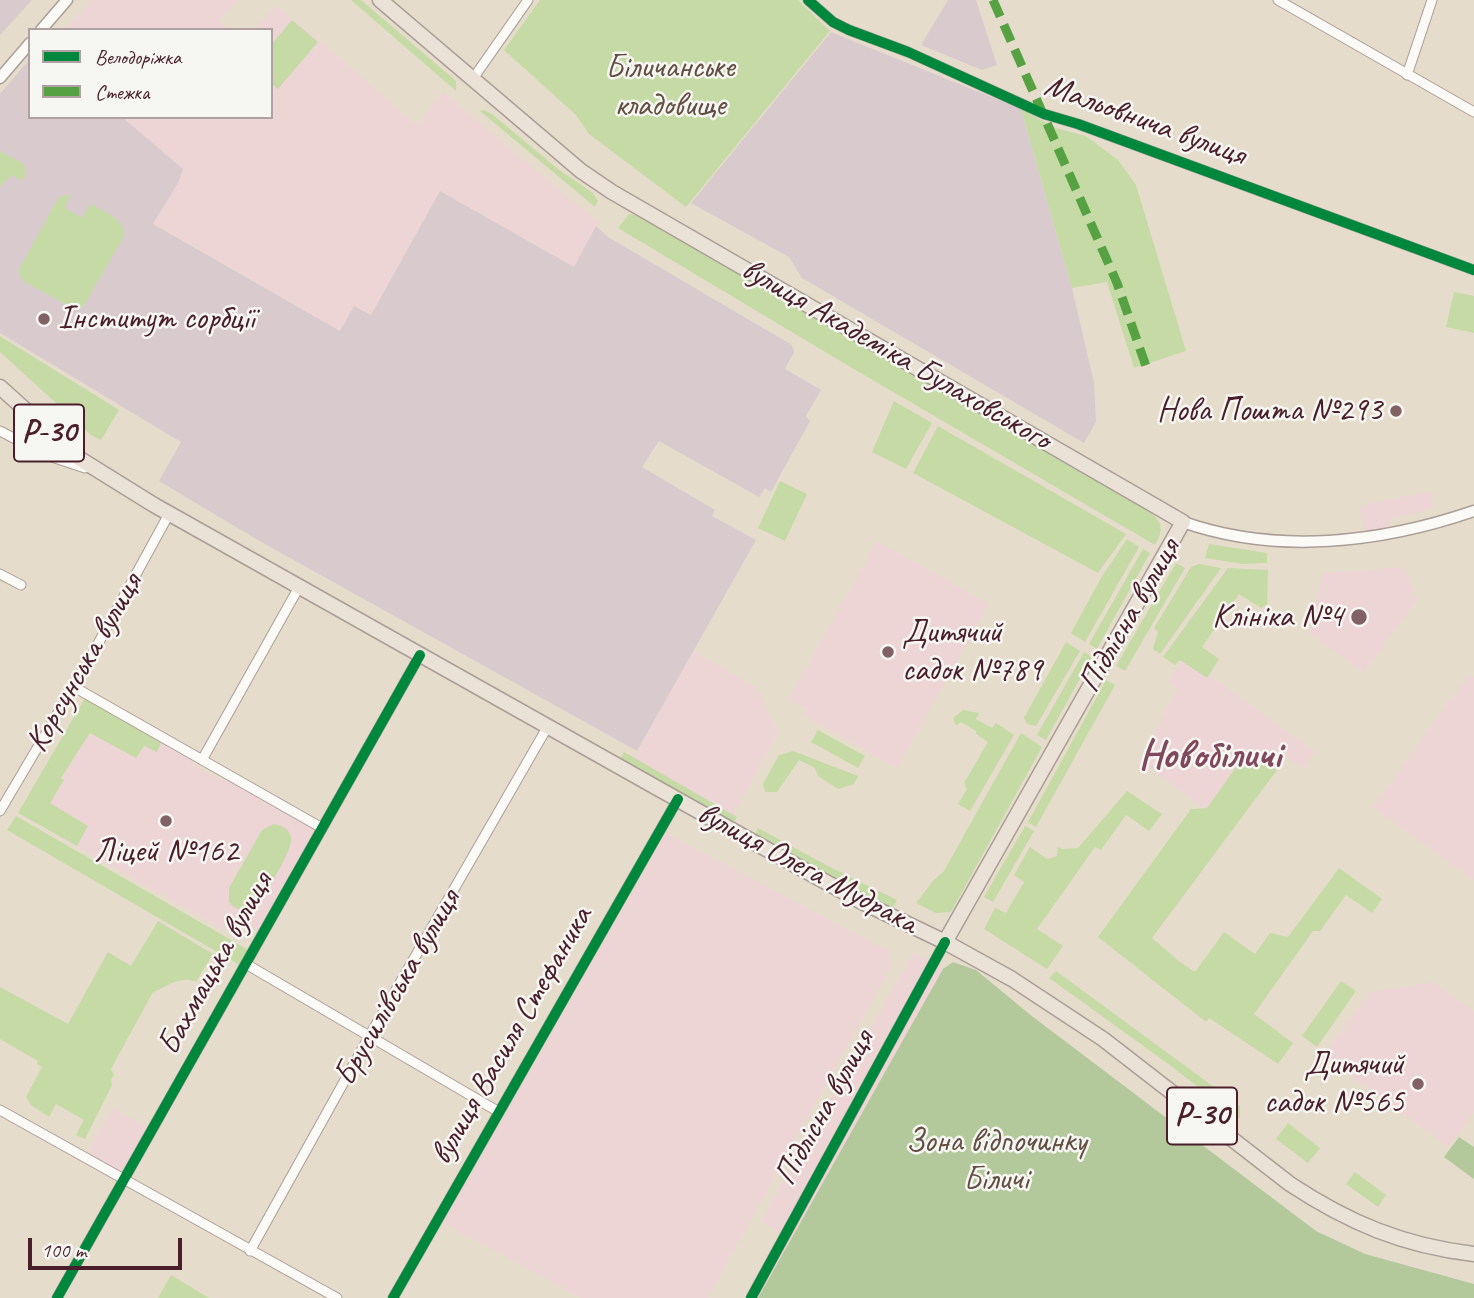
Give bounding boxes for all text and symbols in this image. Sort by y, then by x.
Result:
legend [28,28,273,119]
text: Велодоріжка [95,44,181,70]
park label: Біличанське кладовище [605,48,735,126]
street label: Мальовнича вулиця [1039,66,1251,176]
text: Стежка [95,79,149,105]
street label: вулиця Академіка Булаховського [734,250,1058,460]
place label: Інститут сорбції [58,299,255,339]
marker: Інститут сорбції [36,311,52,327]
place label: Нова Пошта №293 [1157,391,1382,431]
marker: Нова Пошта №293 [1388,403,1404,419]
road number: Р-30 [14,404,84,462]
street label: Підлісна вулиця [1070,532,1190,700]
street label: Корсунська вулиця [18,567,152,759]
place label: Клініка №4 [1212,597,1343,637]
marker: Клініка №4 [1349,607,1369,627]
place label: Дитячий садок №789 [902,613,1042,691]
marker: Дитячий садок №789 [880,644,896,660]
district label: Новобіличі [1139,733,1281,781]
street label: вулиця Олега Мудрака [690,794,924,944]
marker: Ліцей №162 [158,813,174,829]
place label: Ліцей №162 [94,832,238,872]
street label: Бахмацька вулиця [150,866,282,1062]
street label: Брусилівська вулиця [326,883,470,1093]
street label: вулиця Василя Стефаника [422,900,602,1172]
street label: Підлісна вулиця [766,1024,884,1192]
place label: Дитячий садок №565 [1264,1045,1404,1123]
marker: Дитячий садок №565 [1410,1076,1426,1092]
road number: Р-30 [1167,1087,1237,1144]
park label: Зона відпочинку Біличі [906,1122,1086,1200]
scale bar [32,1224,186,1268]
text: 100 m [41,1237,86,1263]

